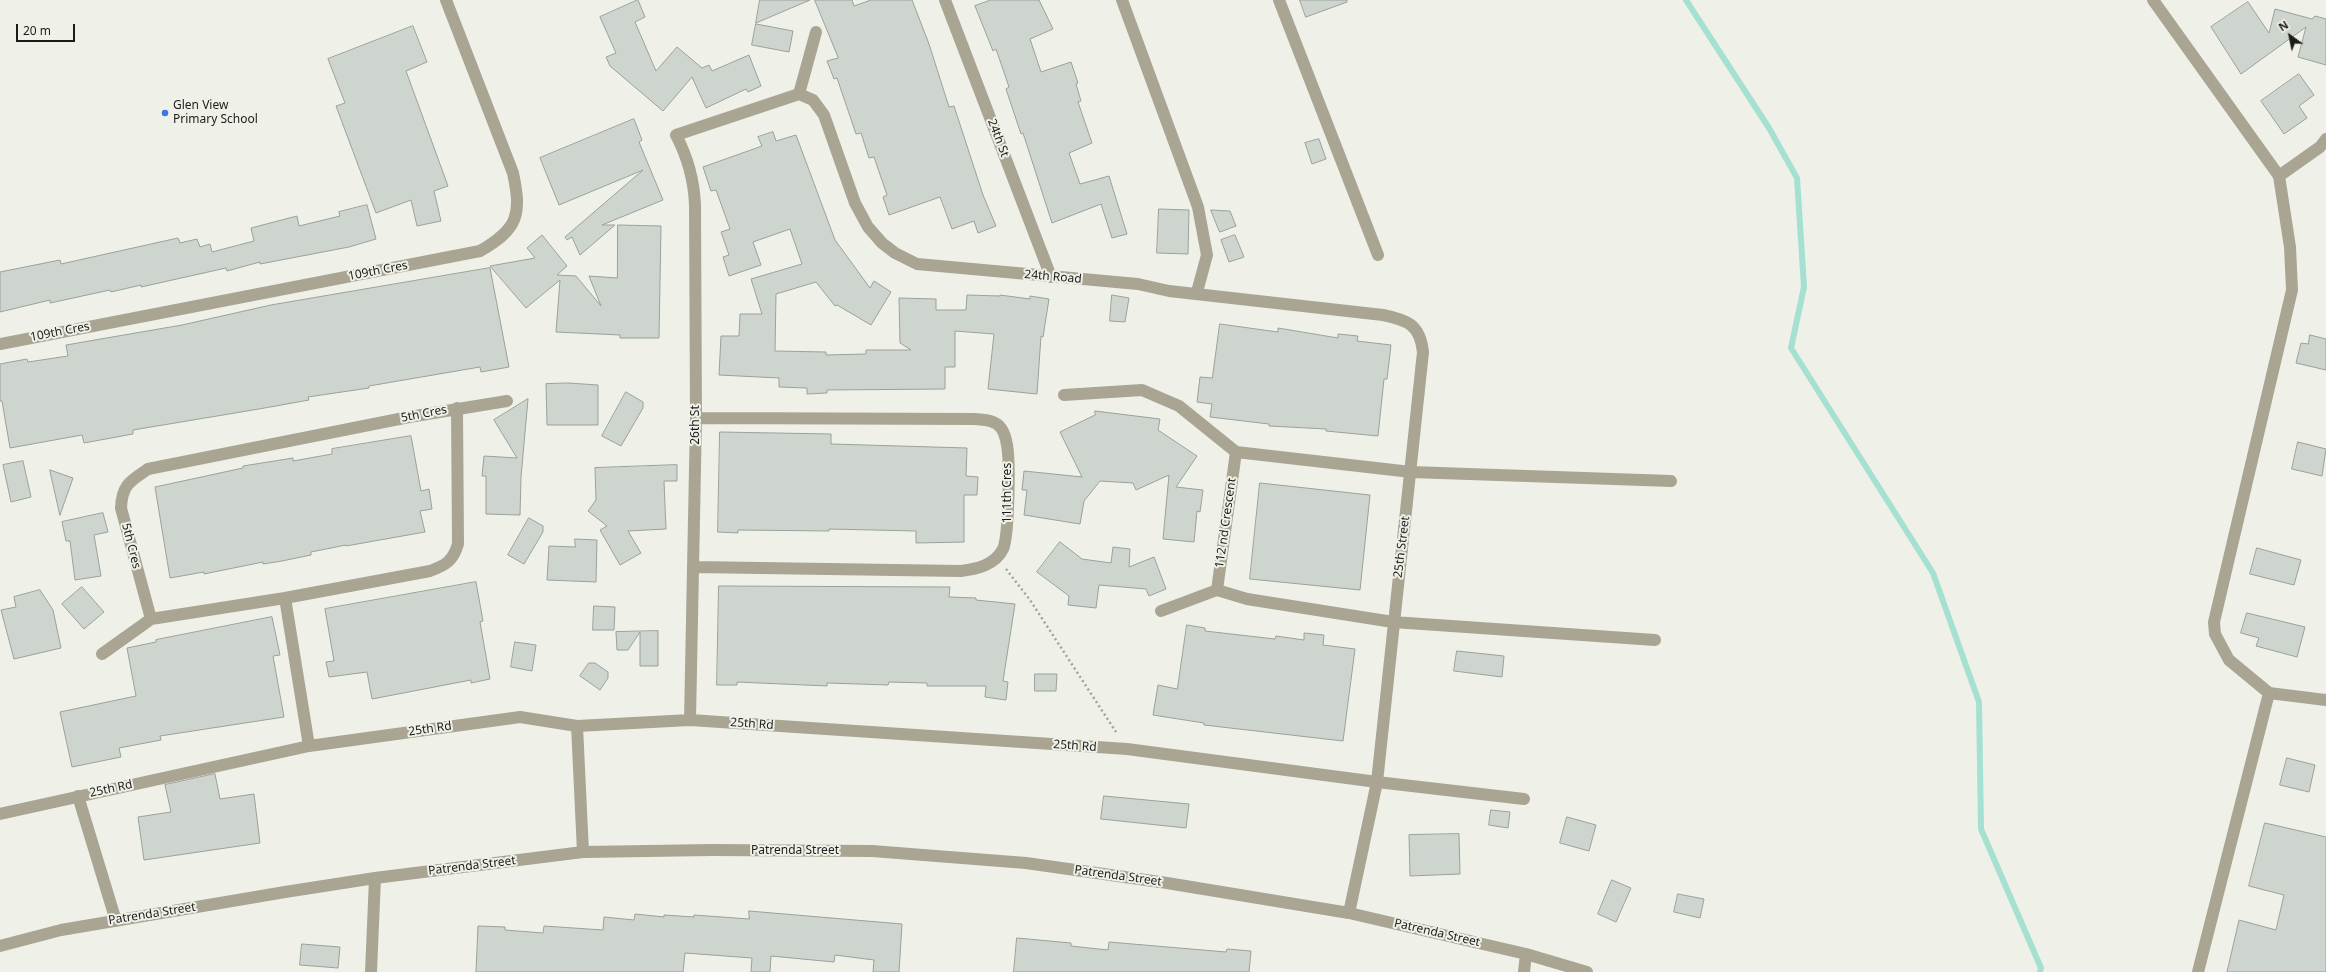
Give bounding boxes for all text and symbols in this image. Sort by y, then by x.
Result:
scale bar [18,16,77,42]
north arrow [2270,16,2310,56]
text: N [2275,17,2291,34]
text: 20 m [23,22,51,39]
place label: Glen View Primary School [173,99,258,127]
marker: Glen View Primary School [160,108,170,118]
street label: 24th St [984,117,1012,159]
street label: 109th Cres [347,258,409,284]
street label: 24th Road [1024,267,1082,287]
street label: 109th Cres [29,319,91,345]
street label: 5th Cres [400,402,448,426]
street label: 26th St [689,405,703,445]
street label: 111th Cres [1001,463,1015,523]
street label: 112 nd Crescent [1213,477,1239,569]
street label: 25th Street [1391,515,1413,579]
street label: 5th Cres [118,522,144,570]
street label: 25th Rd [730,715,774,733]
street label: 25th Rd [407,719,453,739]
street label: 25th Rd [1053,737,1097,755]
street label: 25th Rd [88,777,134,801]
street label: Patrenda Street [751,844,839,858]
street label: Patrenda Street [427,853,517,879]
street label: Patrenda Street [1073,863,1163,889]
street label: Patrenda Street [107,900,197,928]
street label: Patrenda Street [1393,916,1481,950]

